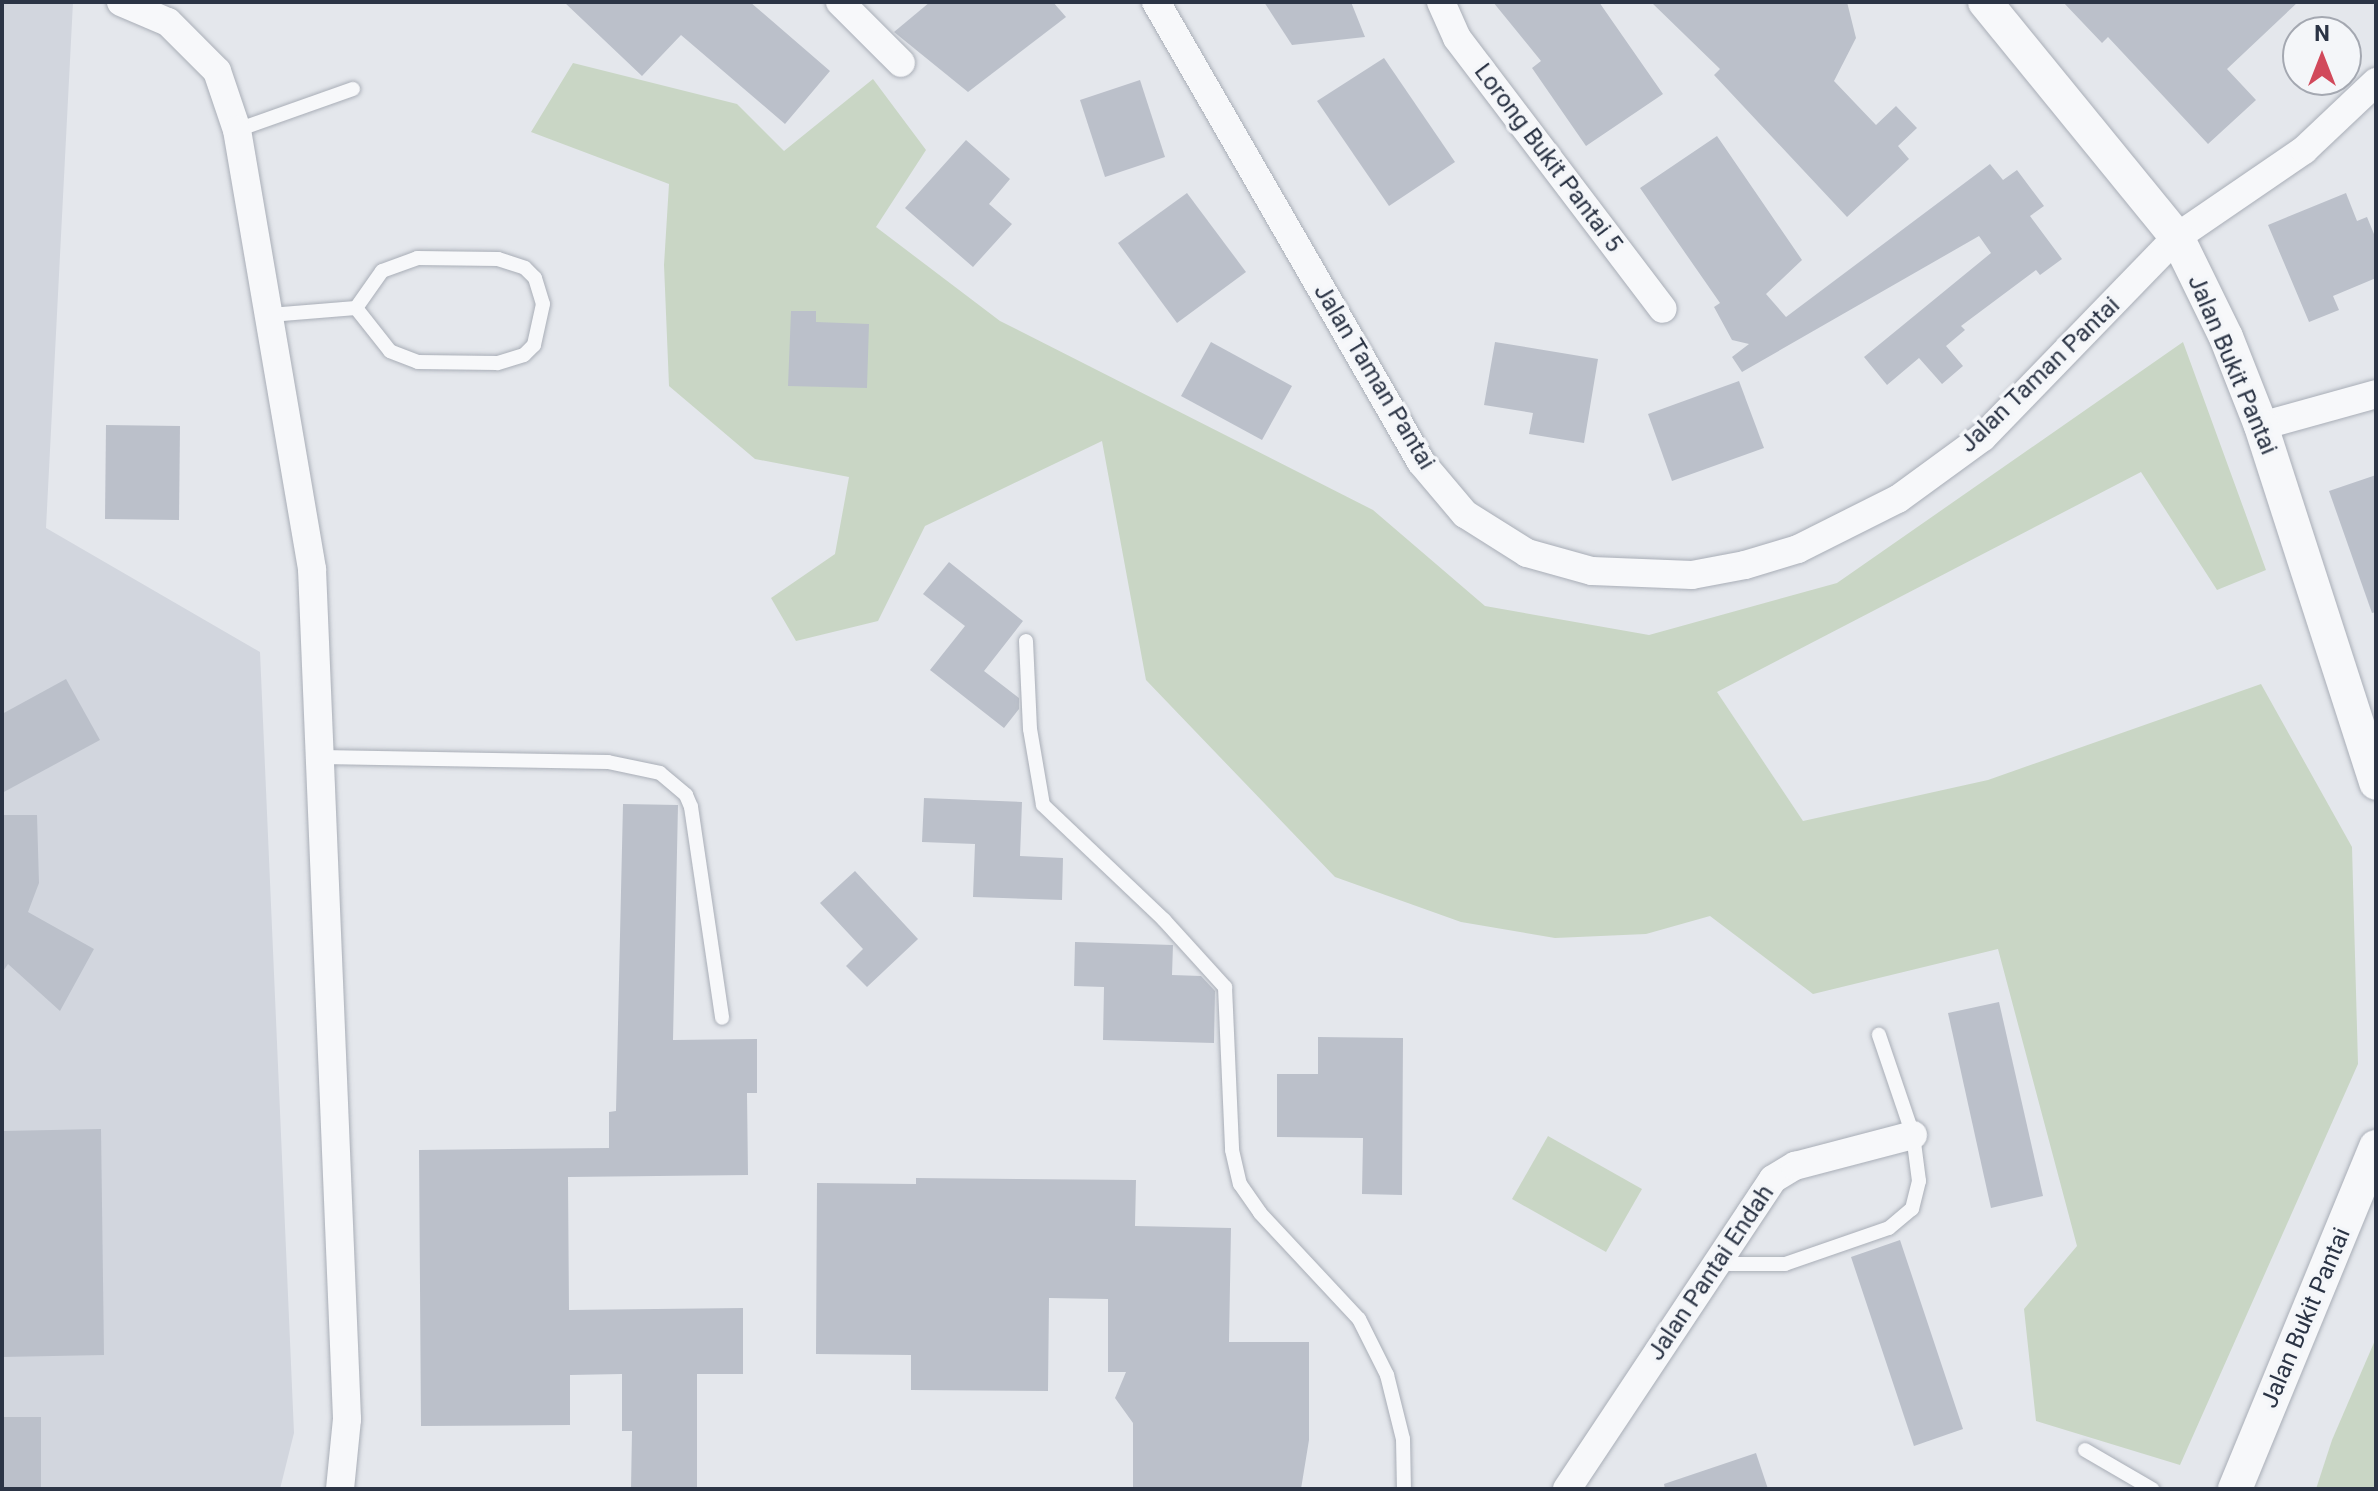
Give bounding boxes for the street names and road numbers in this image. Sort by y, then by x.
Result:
street label: Lorong Bukit Pantai 5 [1468,58,1628,258]
street label: Jalan Bukit Pantai [2181,271,2283,459]
street label: Jalan Taman Pantai [1307,279,1441,475]
street label: Jalan Taman Pantai [1954,291,2126,459]
street label: Jalan Pantai Endah [1642,1180,1780,1366]
street label: Jalan Bukit Pantai [2255,1224,2357,1412]

